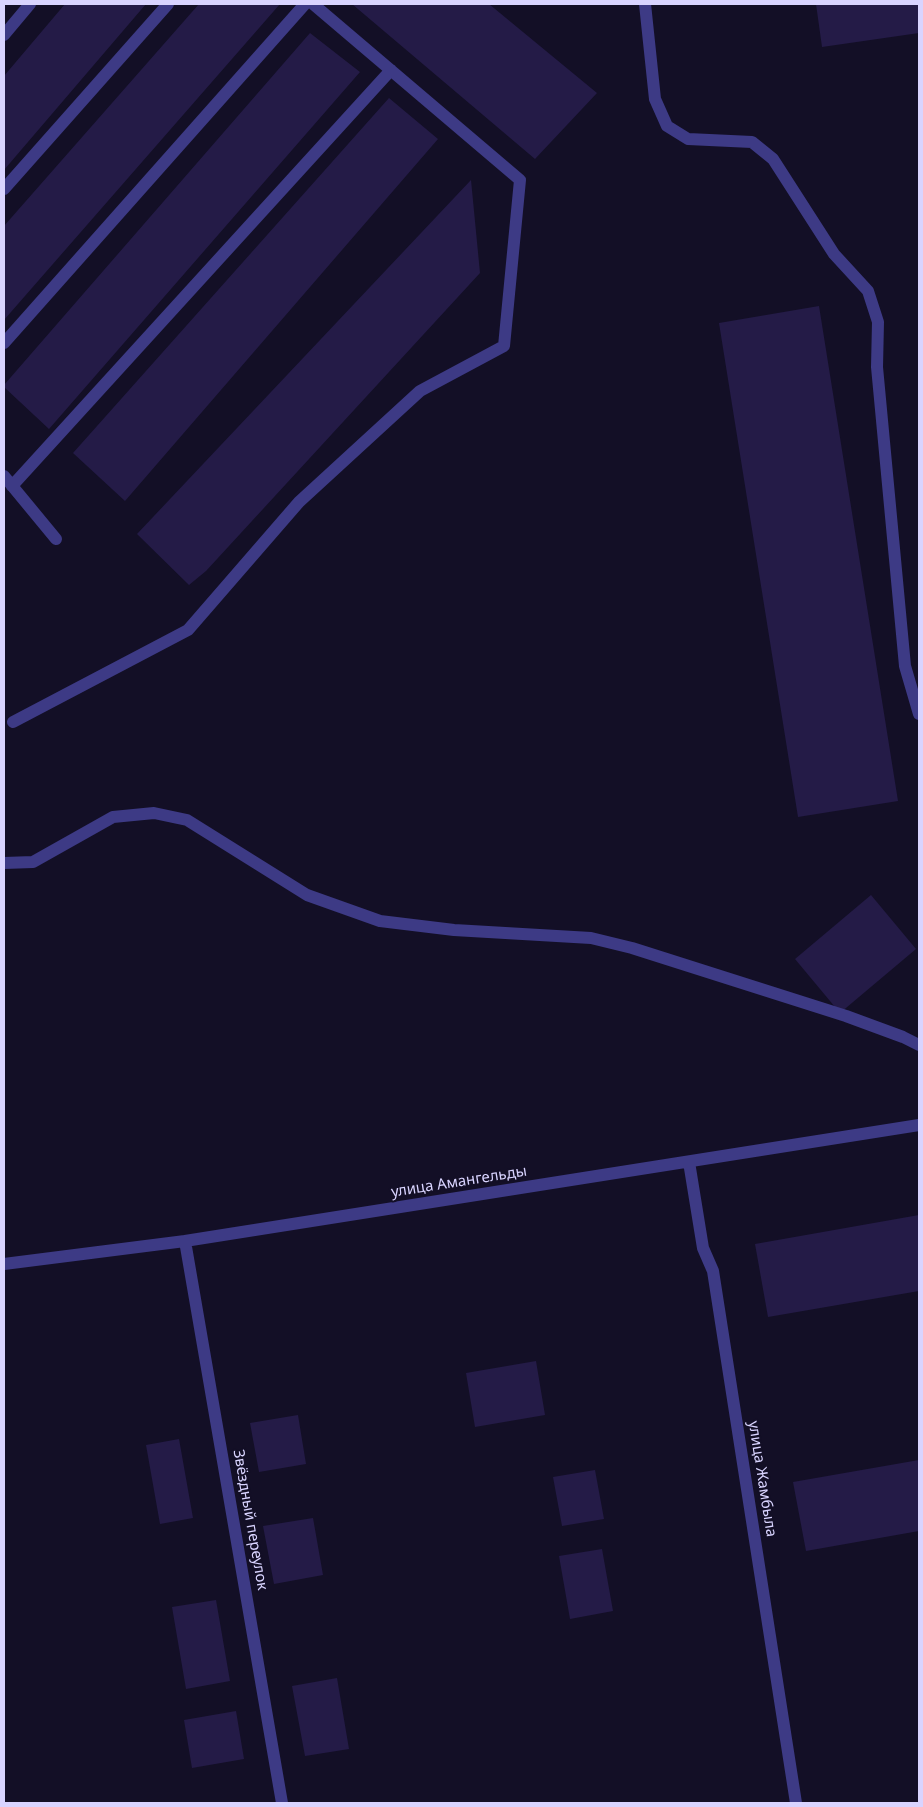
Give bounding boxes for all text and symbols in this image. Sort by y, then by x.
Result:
street label: улица Амангельды [390,1162,528,1202]
street label: улица Жамбыла [744,1420,780,1538]
street label: Звёздный переулок [229,1448,271,1592]

